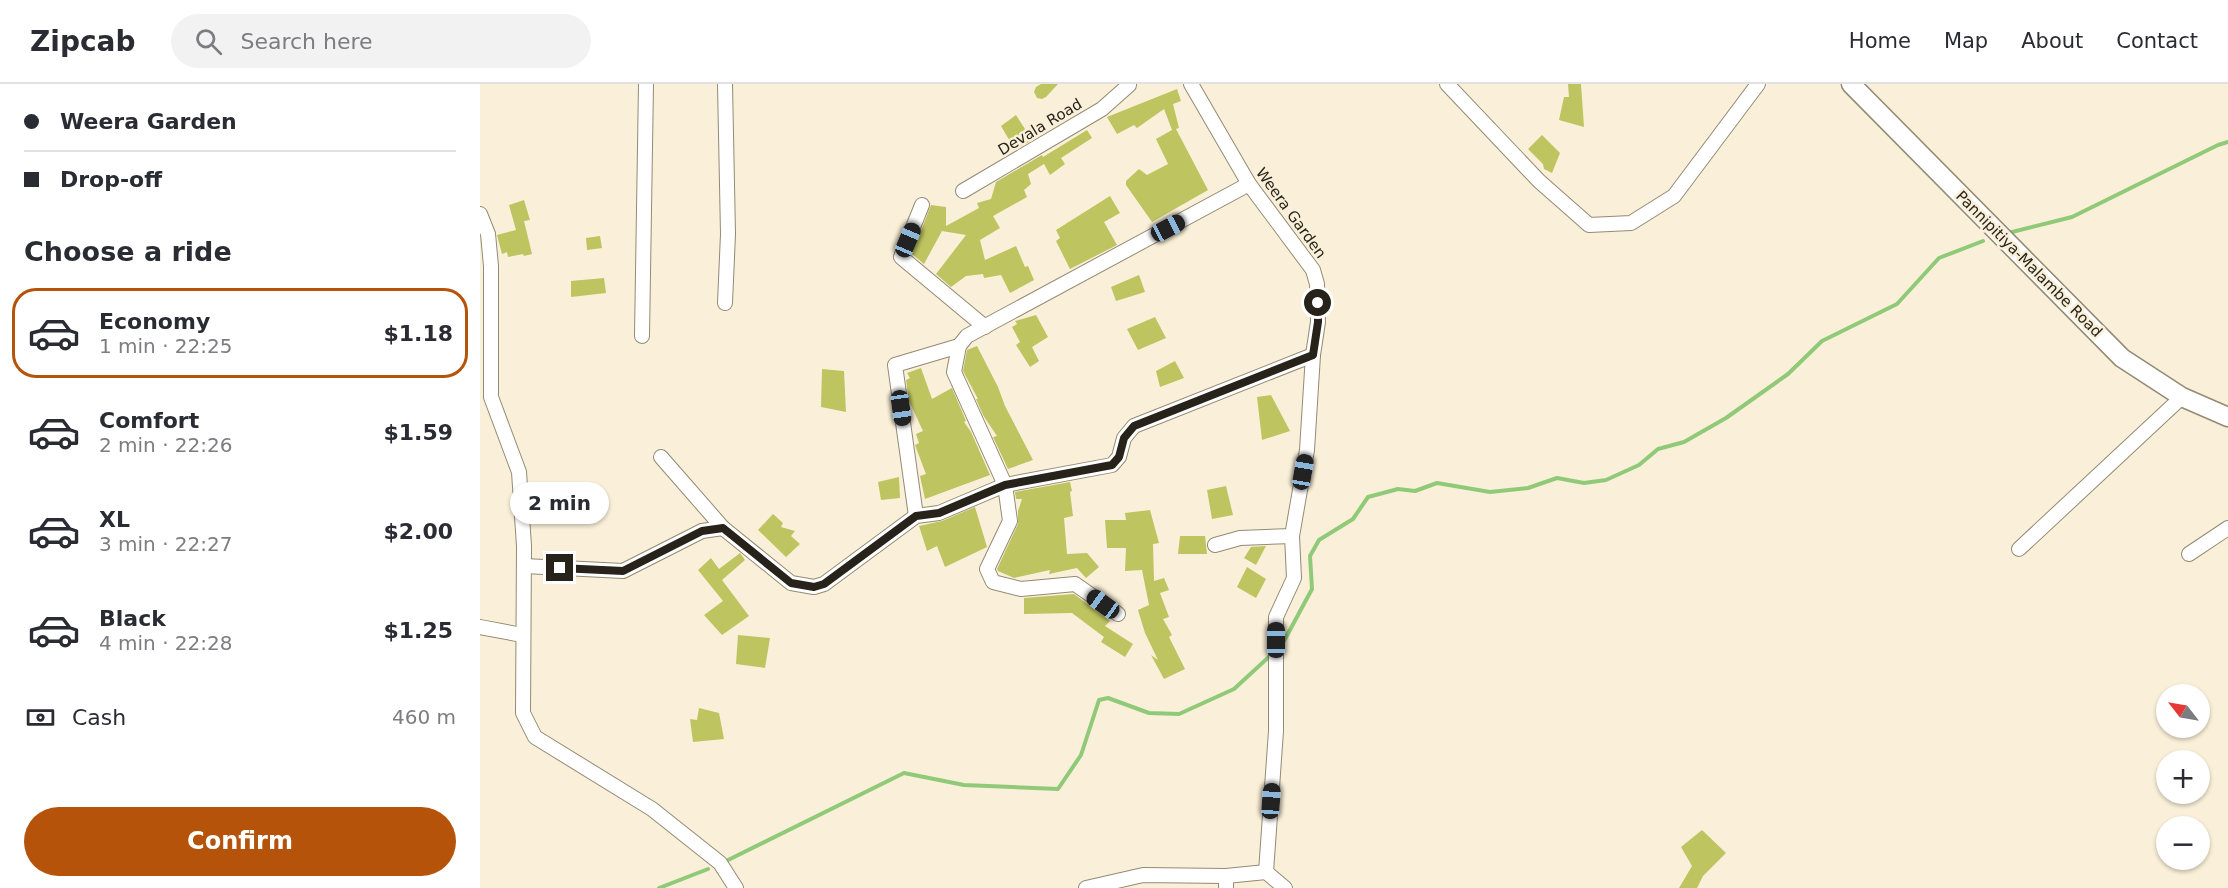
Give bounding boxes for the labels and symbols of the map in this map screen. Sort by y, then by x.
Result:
street label: Devala Road [995,95,1085,159]
street label: Weera Garden [1252,164,1330,262]
street label: Pannipitiya-Malambe Road [1952,187,2106,341]
car [1148,212,1188,244]
car [893,220,923,260]
route start [1304,289,1331,316]
car [890,389,912,427]
car [1291,453,1315,491]
callout: 2 min [511,481,610,523]
route end [546,554,573,581]
car [1083,586,1123,622]
car [1267,622,1285,658]
north arrow [2156,684,2210,738]
car [1261,782,1281,820]

